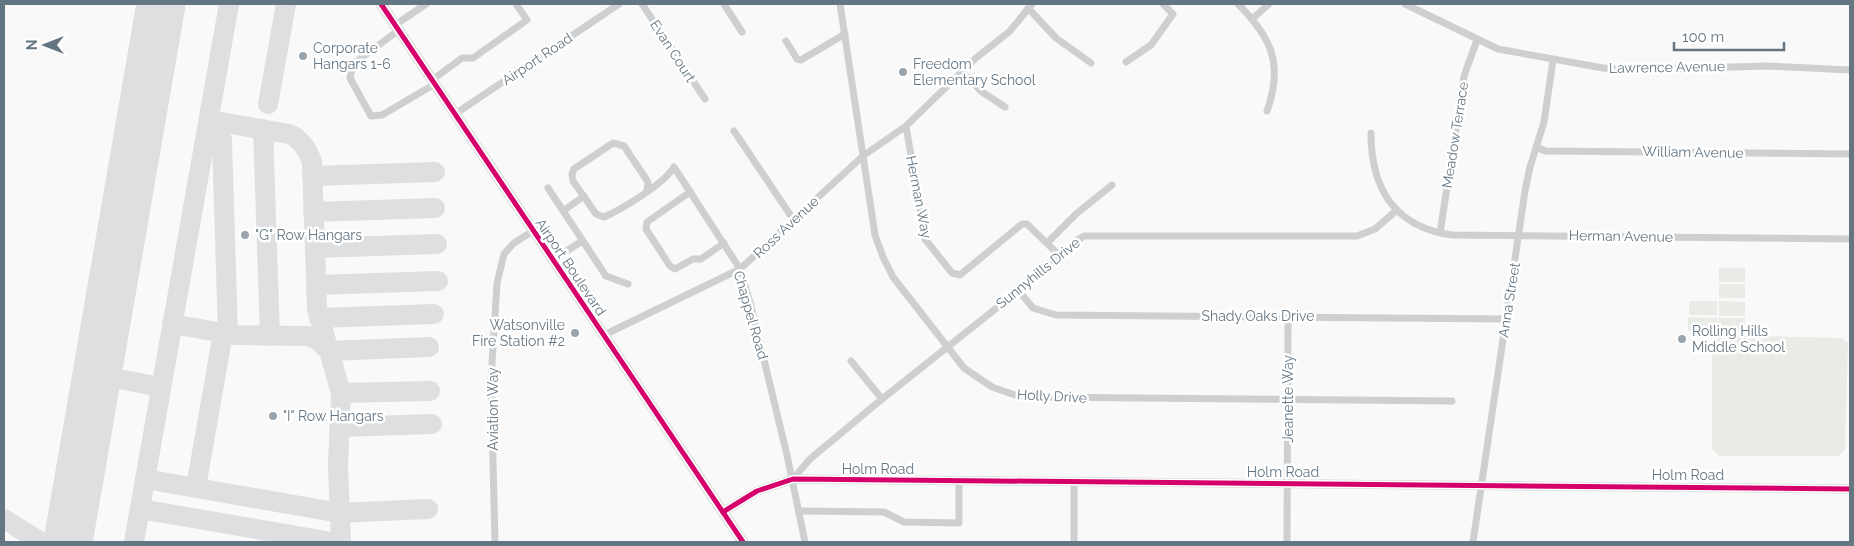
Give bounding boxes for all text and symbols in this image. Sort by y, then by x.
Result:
street label: Evan Court [647,17,699,85]
north arrow [20,20,70,70]
scale bar [1674,20,1784,52]
text: 100 m [1682,28,1724,46]
street label: Airport Road [499,30,575,88]
text: N [24,40,40,50]
place label: Corporate Hangars 1-6 [313,40,391,72]
marker: Corporate Hangars 1-6 [297,50,309,62]
place label: Freedom Elementary School [913,56,1036,88]
street label: Lawrence Avenue [1609,58,1725,76]
marker: Freedom Elementary School [897,66,909,78]
street label: Meadow Terrace [1439,81,1471,189]
street label: William Avenue [1642,143,1744,161]
street label: Herman Way [903,154,935,240]
street label: Ross Avenue [750,193,822,261]
street label: Airport Boulevard [533,215,609,319]
place label: "G" Row Hangars [255,227,362,243]
street label: Herman Avenue [1569,227,1673,245]
marker: "G" Row Hangars [239,229,251,241]
street label: Sunnyhills Drive [993,234,1083,312]
street label: Anna Street [1495,261,1523,339]
street label: Chappel Road [731,269,771,361]
street label: Shady Oaks Drive [1201,308,1315,324]
place label: Watsonville Fire Station #2 [472,317,565,349]
place label: Rolling Hills Middle School [1692,323,1785,355]
marker: Watsonville Fire Station #2 [569,327,581,339]
marker: Rolling Hills Middle School [1676,333,1688,345]
street label: Jeanette Way [1280,354,1296,443]
street label: Aviation Way [485,367,501,451]
street label: Holly Drive [1017,386,1087,406]
place label: "I" Row Hangars [283,408,384,424]
marker: "I" Row Hangars [267,410,279,422]
street label: Holm Road [842,461,914,477]
street label: Holm Road [1247,464,1319,480]
street label: Holm Road [1652,467,1724,483]

